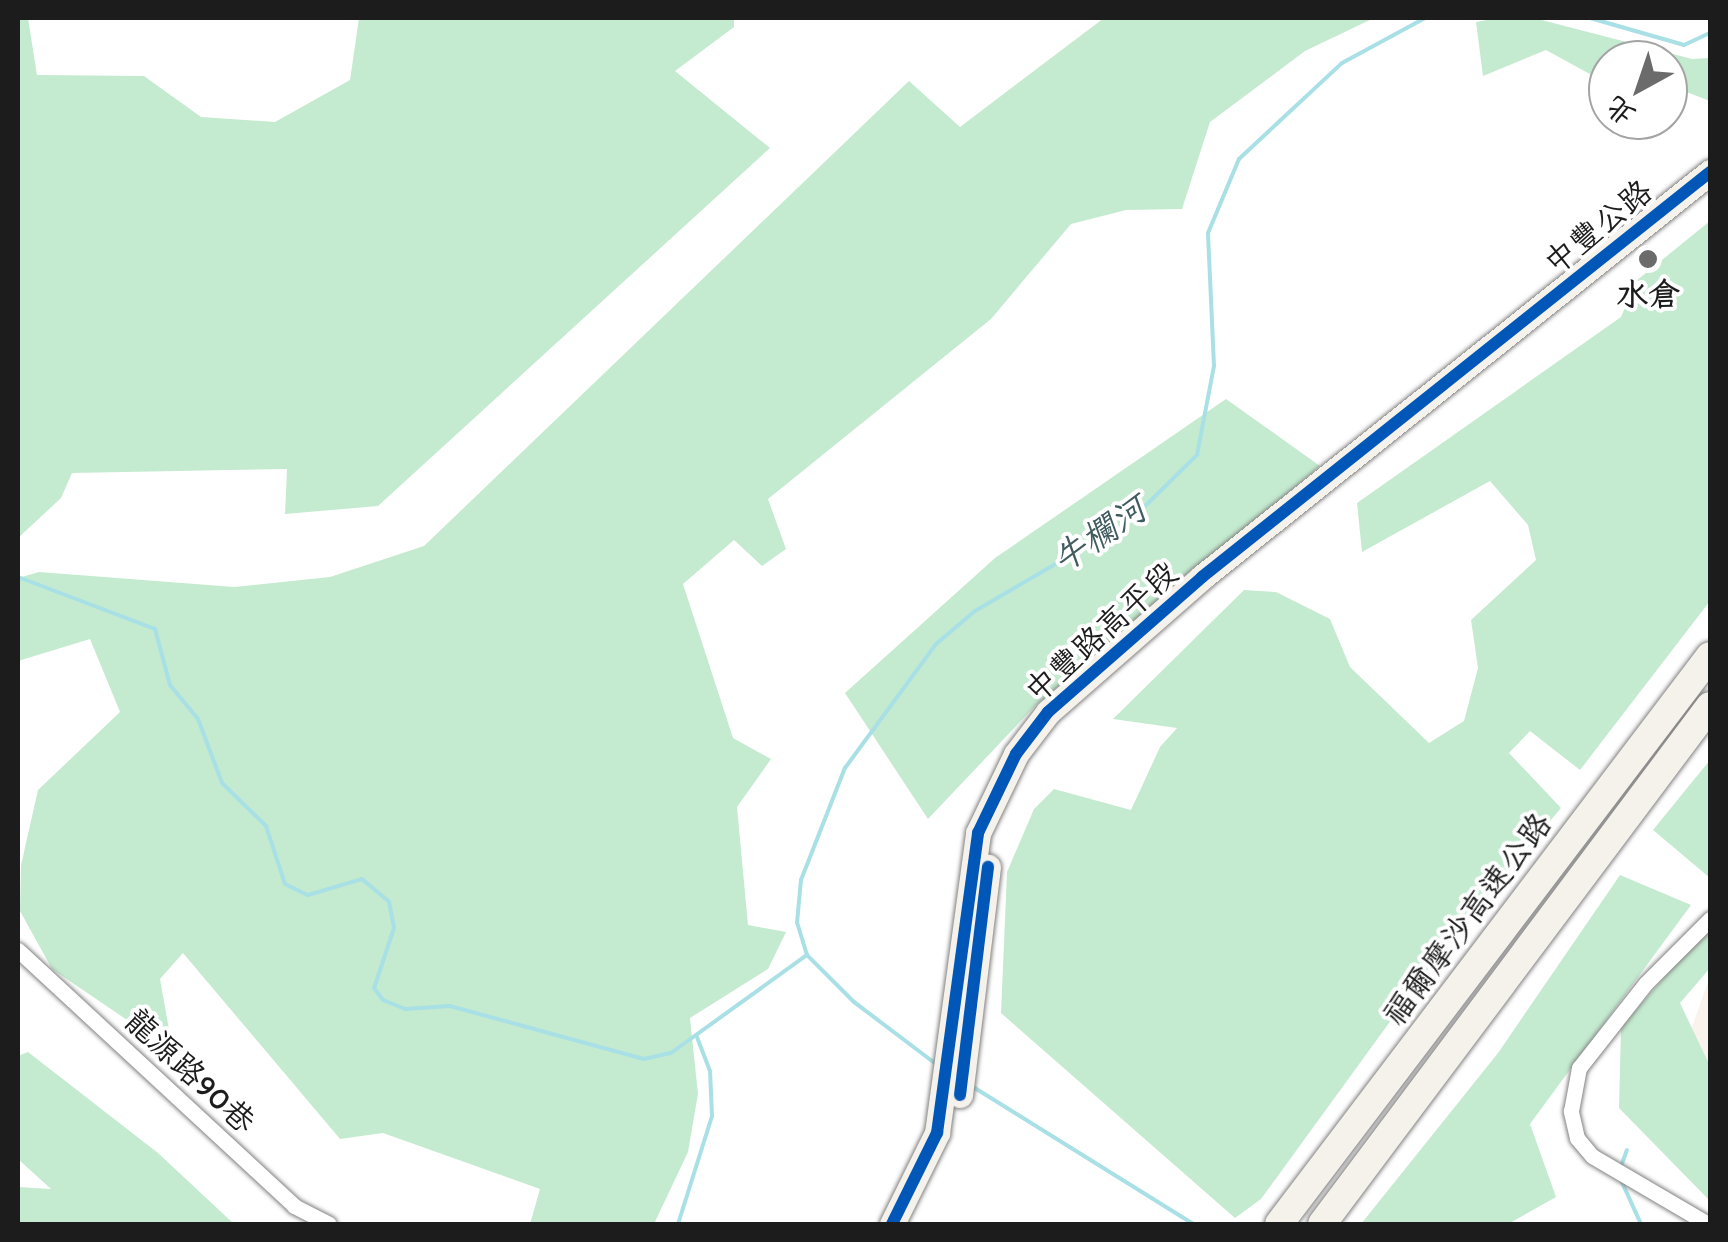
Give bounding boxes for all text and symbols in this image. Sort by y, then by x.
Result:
north arrow [1588,40,1688,140]
text: 北 [1598,89,1642,133]
street label: 中豐公路 [1536,172,1660,282]
marker: 水倉 [1637,248,1659,270]
place label: 水倉 [1616,275,1680,313]
water label: 牛欄河 [1044,487,1154,581]
street label: 中豐路高平段 [1017,553,1185,711]
street label: 福爾摩沙高速公路 [1375,805,1559,1033]
street label: 龍源路90巷 [117,1001,263,1141]

